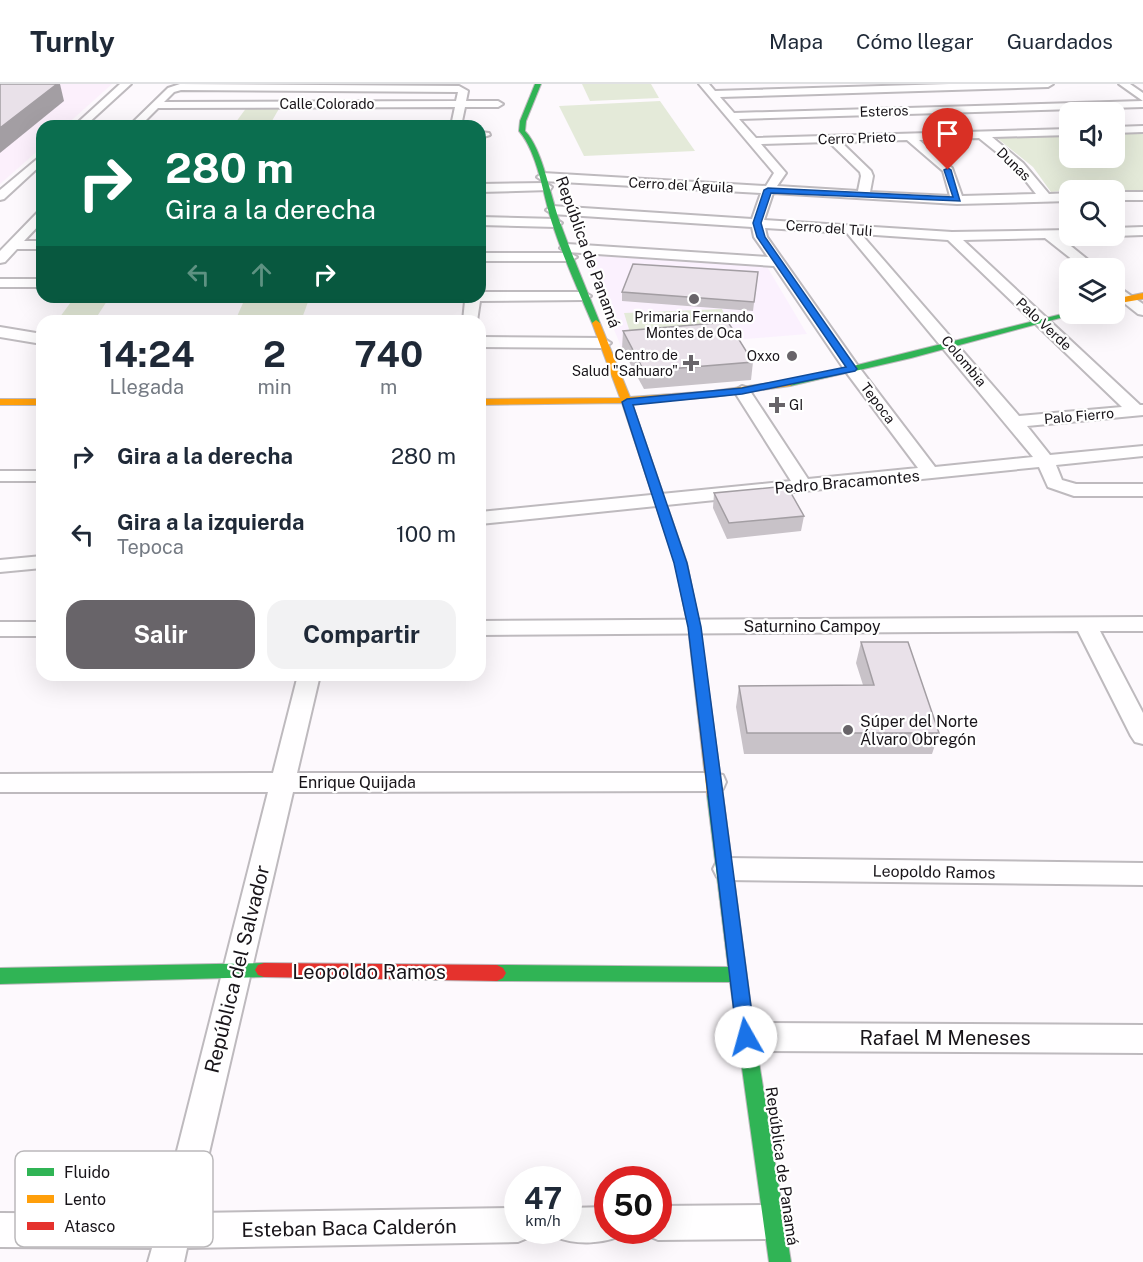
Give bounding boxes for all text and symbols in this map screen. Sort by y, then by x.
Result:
text: Turnly [30,25,115,58]
text: Mapa [769,29,823,54]
text: Cómo llegar [856,29,974,54]
text: Guardados [1007,29,1113,54]
street label: Calle Colorado [279,96,375,112]
street label: Esteros [859,102,909,120]
map controls [1059,102,1125,324]
button: sound [1059,102,1125,168]
pin [922,108,973,170]
icon: arrive [931,117,964,150]
street label: Cerro Prieto [818,129,896,147]
text: 280 m [165,143,294,192]
icon: right [66,144,144,222]
street label: Dunas [994,144,1034,184]
street label: Cerro del Águila [628,173,734,196]
street label: República de Panamá [552,174,624,330]
button: search [1059,180,1125,246]
text: Gira a la derecha [165,193,376,225]
street label: Cerro del Tuli [785,217,873,239]
icon: left [182,258,215,291]
icon: ahead [245,258,278,291]
icon: right [308,258,341,291]
button: layers [1059,258,1125,324]
marker: Primaria Fernando Montes de Oca [687,292,701,306]
street label: Palo Verde [1013,294,1075,354]
place label: Primaria Fernando Montes de Oca [634,309,754,341]
street label: Colombia [938,332,990,390]
text: 14:24 [99,333,195,375]
text: 2 [263,333,286,375]
text: 740 [354,333,423,375]
place label: Centro de Salud "Sahuaro" [572,347,678,379]
place label: Oxxo [747,348,780,364]
marker: Oxxo [785,349,799,363]
marker: Centro de Salud "Sahuaro" [682,354,700,372]
text: Llegada [109,375,184,399]
text: min [258,375,291,399]
text: m [380,375,397,399]
street label: Tepoca [858,379,898,427]
place label: GI [789,397,803,413]
marker: GI [770,398,784,412]
street label: Palo Fierro [1043,405,1115,427]
icon: right [66,440,99,473]
text: Gira a la derecha [117,443,293,469]
text: 280 m [391,443,456,469]
street label: Pedro Bracamontes [774,466,920,498]
text: Gira a la izquierda [117,509,304,535]
icon: left [66,518,99,551]
text: 100 m [396,521,456,547]
text: Tepoca [117,535,184,559]
button: Salir [66,600,255,669]
button: Compartir [267,600,456,669]
street label: Saturnino Campoy [744,617,881,636]
place label: Súper del Norte Álvaro Obregón [860,712,978,749]
marker: Súper del Norte Álvaro Obregón [841,723,855,737]
street label: Enrique Quijada [298,773,416,792]
street label: Leopoldo Ramos [872,861,996,883]
street label: República del Salvador [200,862,275,1076]
street label: Leopoldo Ramos [292,960,446,984]
position arrow [714,1005,778,1069]
street label: Rafael M Meneses [859,1026,1031,1050]
street label: República de Panamá [761,1086,803,1246]
legend [15,1151,213,1247]
text: Fluido [64,1163,110,1182]
speed limit sign: 50 [594,1166,672,1244]
text: 47 [524,1180,562,1216]
text: Lento [64,1190,106,1209]
text: km/h [525,1212,561,1229]
street label: Esteban Baca Calderón [241,1214,457,1242]
text: Atasco [64,1217,115,1236]

